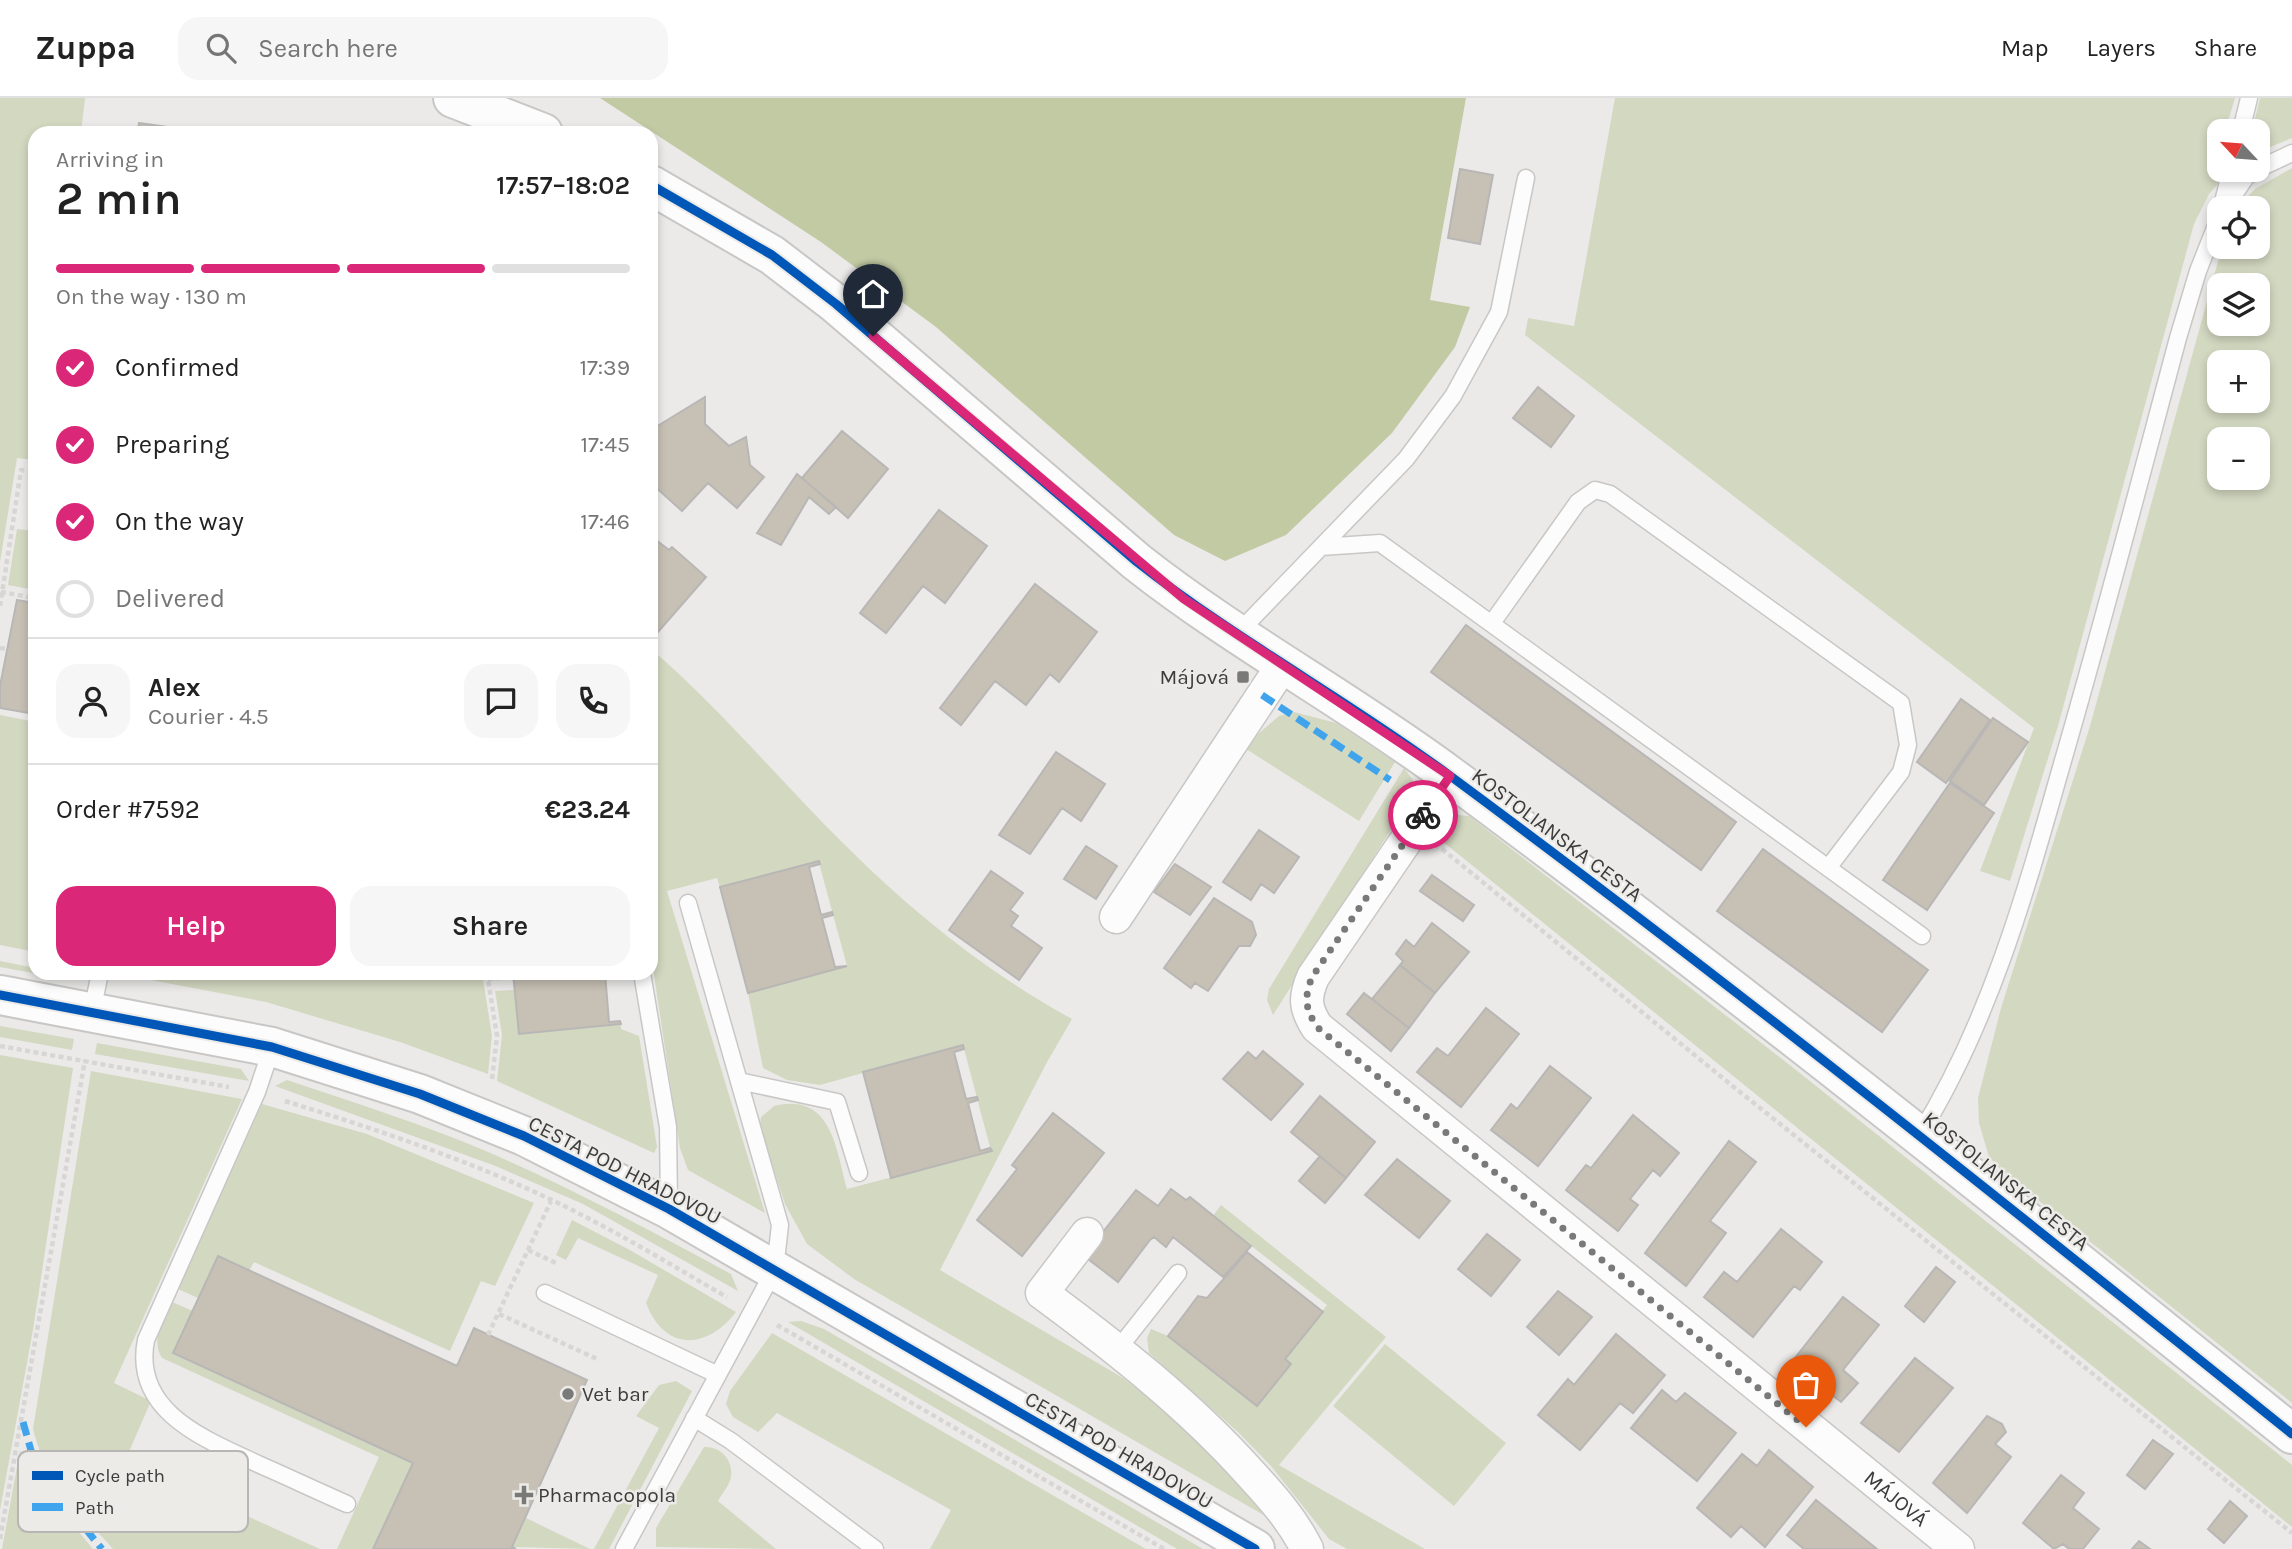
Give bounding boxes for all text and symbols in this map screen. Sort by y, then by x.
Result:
search box [178,17,668,80]
text: Zuppa [35,29,136,67]
icon: search [202,29,240,67]
text: Search here [258,33,398,64]
text: Map [2001,34,2049,62]
text: Layers [2087,34,2156,62]
text: Share [2194,34,2257,62]
north arrow [2207,119,2270,182]
map controls [2207,119,2270,490]
text: Arriving in [56,146,164,173]
text: 17:57–18:02 [496,170,630,201]
text: 2 min [56,172,182,226]
button: locate [2207,196,2270,259]
pin [843,264,903,336]
button: layers [2207,273,2270,336]
icon: home [854,275,892,313]
text: On the way · 130 m [56,283,247,310]
icon: check [56,349,94,387]
button: + [2207,350,2270,413]
text: Confirmed [115,352,240,383]
text: 17:39 [579,354,630,381]
icon: check [56,426,94,464]
button: − [2207,427,2270,490]
text: Preparing [115,429,229,460]
text: 17:45 [580,431,630,458]
icon: check [56,503,94,541]
text: On the way [115,506,244,537]
text: 17:46 [580,508,630,535]
text: Delivered [115,583,225,614]
button: person [56,664,130,738]
button: chat [464,664,538,738]
button: phone [556,664,630,738]
place label: Májová [1159,665,1229,689]
marker: Májová [1235,669,1251,685]
text: Alex [148,672,200,703]
text: Courier · 4.5 [148,703,269,730]
street label: KOSTOLIANSKA CESTA [1467,763,1647,907]
courier [1388,780,1458,850]
text: Order #7592 [56,794,200,825]
text: €23.24 [545,794,630,825]
icon: bike [1404,796,1442,834]
button: Help [56,886,336,966]
button: Share [350,886,630,966]
street label: KOSTOLIANSKA CESTA [1918,1107,2094,1255]
street label: CESTA POD HRADOVOU [525,1111,725,1229]
pin [1776,1355,1836,1427]
icon: bag [1787,1366,1825,1404]
place label: Vet bar [582,1382,649,1406]
marker: Vet bar [560,1386,576,1402]
street label: CESTA POD HRADOVOU [1021,1386,1217,1514]
legend [18,1451,248,1532]
text: Cycle path [75,1465,165,1487]
street label: MÁJOVÁ [1859,1466,1933,1531]
place label: Pharmacopola [538,1483,676,1507]
marker: Pharmacopola [516,1487,532,1503]
text: Path [75,1497,115,1519]

